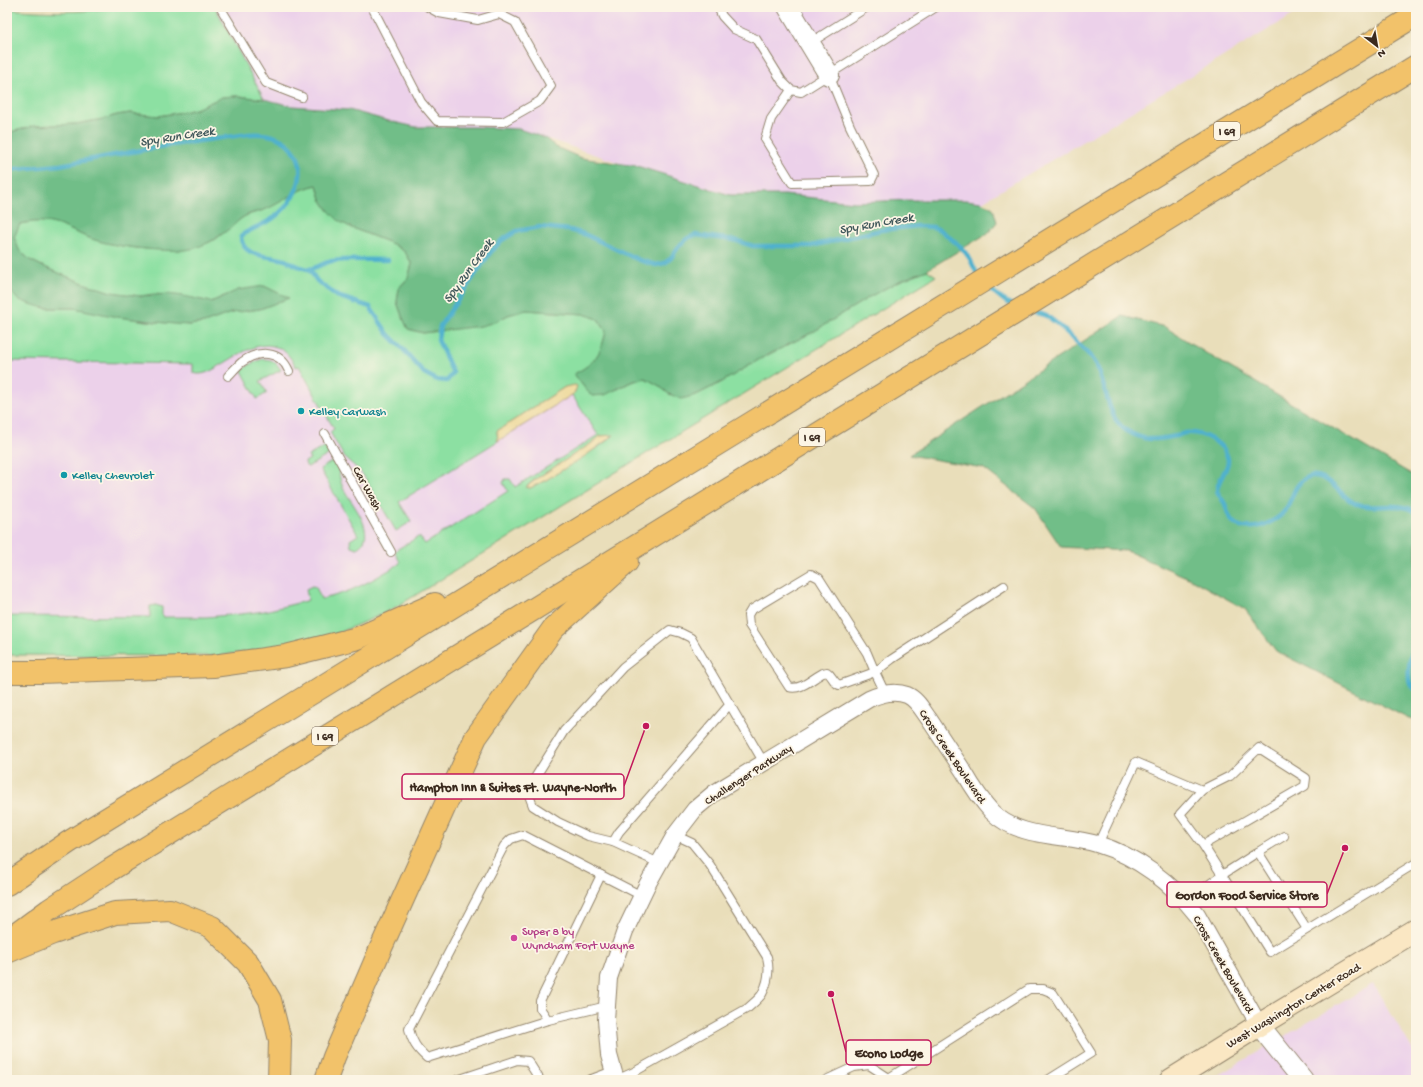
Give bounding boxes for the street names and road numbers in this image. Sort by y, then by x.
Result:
road number: I 69 [1214,122,1240,140]
road number: I 69 [799,428,825,446]
street label: Car Wash [348,465,384,514]
street label: Cross Creek Boulevard [915,708,988,807]
road number: I 69 [312,727,338,745]
street label: Challenger Parkway [703,742,796,809]
street label: Cross Creek Boulevard [1189,914,1256,1017]
street label: West Washington Center Road [1224,961,1364,1052]

